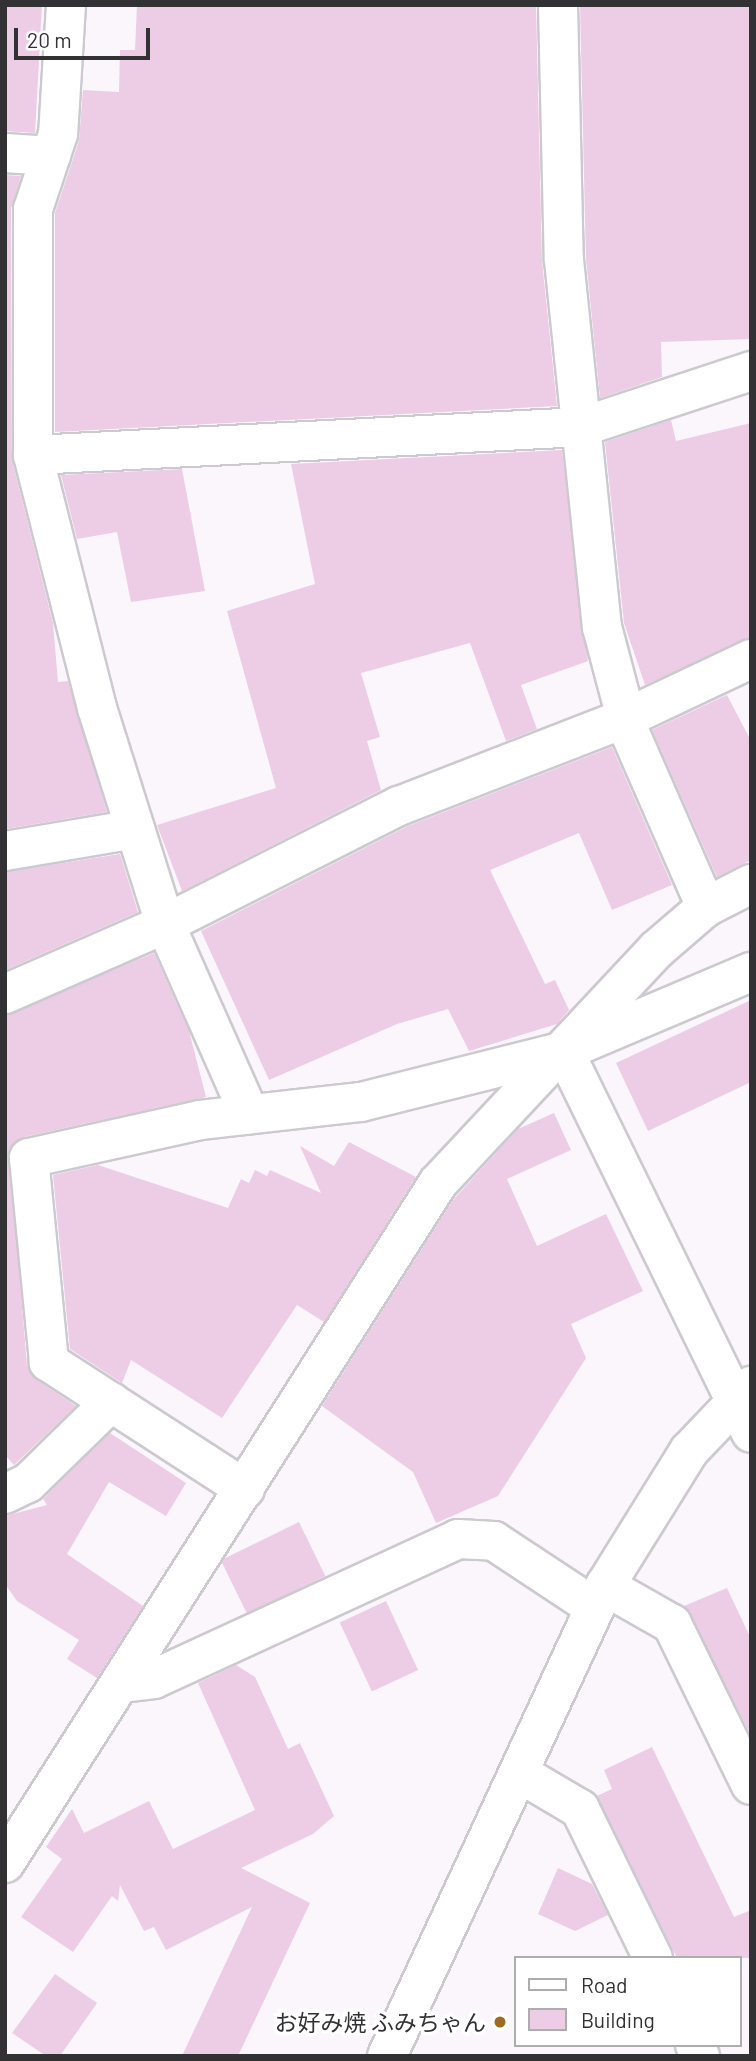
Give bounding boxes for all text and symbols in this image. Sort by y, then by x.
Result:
scale bar [18,14,154,58]
text: 20 m [27,27,72,52]
legend [514,1956,742,2047]
text: Road [581,1972,627,1997]
text: Building [581,2007,655,2032]
place label: お好み焼 ふみちゃん [274,2008,486,2036]
marker: お好み焼 ふみちゃん [492,2014,508,2030]

